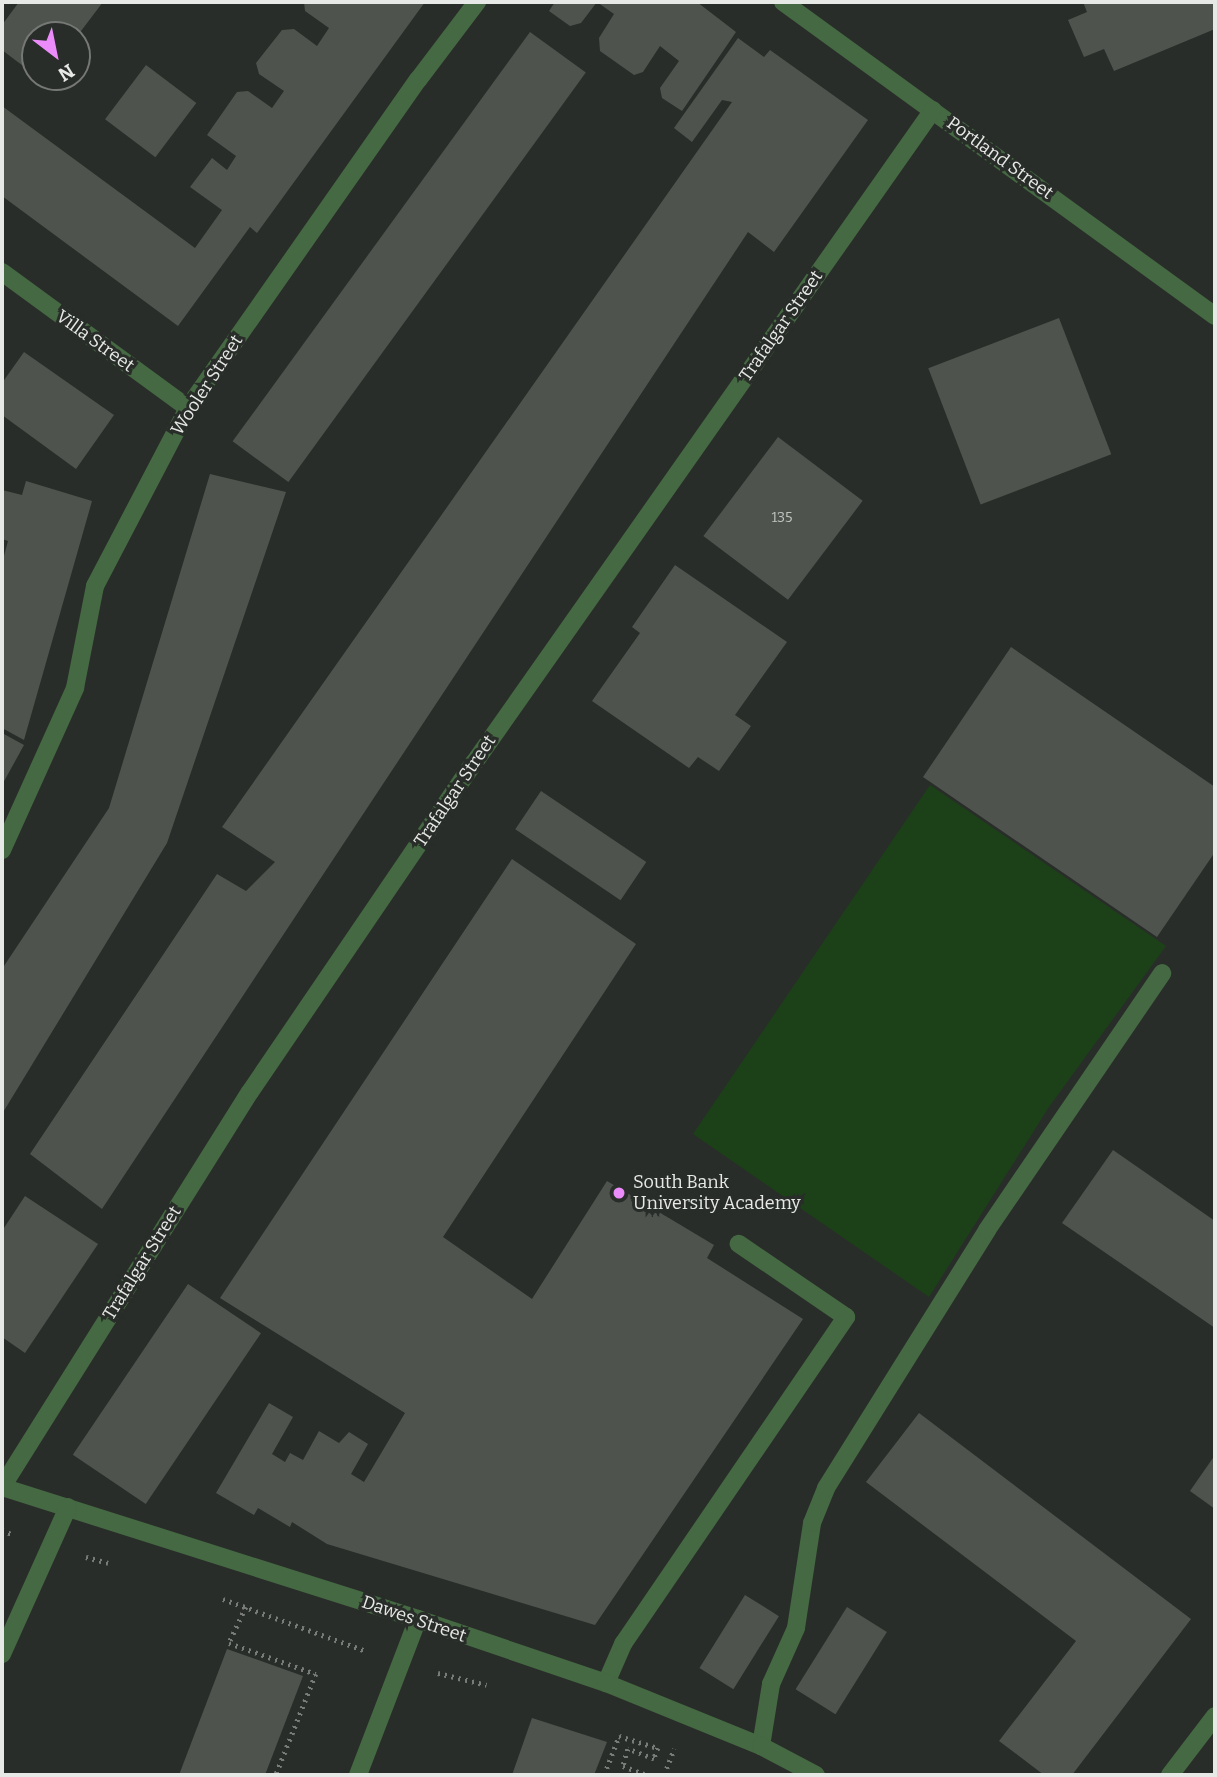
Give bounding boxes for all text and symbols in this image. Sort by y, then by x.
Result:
north arrow [21,21,91,91]
text: N [54,59,79,86]
street label: Portland Street [943,112,1057,204]
street label: Trafalgar Street [735,266,827,386]
street label: Villa Street [52,305,138,377]
street label: Wooler Street [167,331,247,439]
house number: 135 [771,510,793,526]
street label: Trafalgar Street [410,731,500,851]
place label: South Bank University Academy [633,1172,801,1214]
marker: South Bank University Academy [611,1185,627,1201]
street label: Trafalgar Street [98,1202,186,1324]
street label: Dawes Street [359,1591,469,1647]

